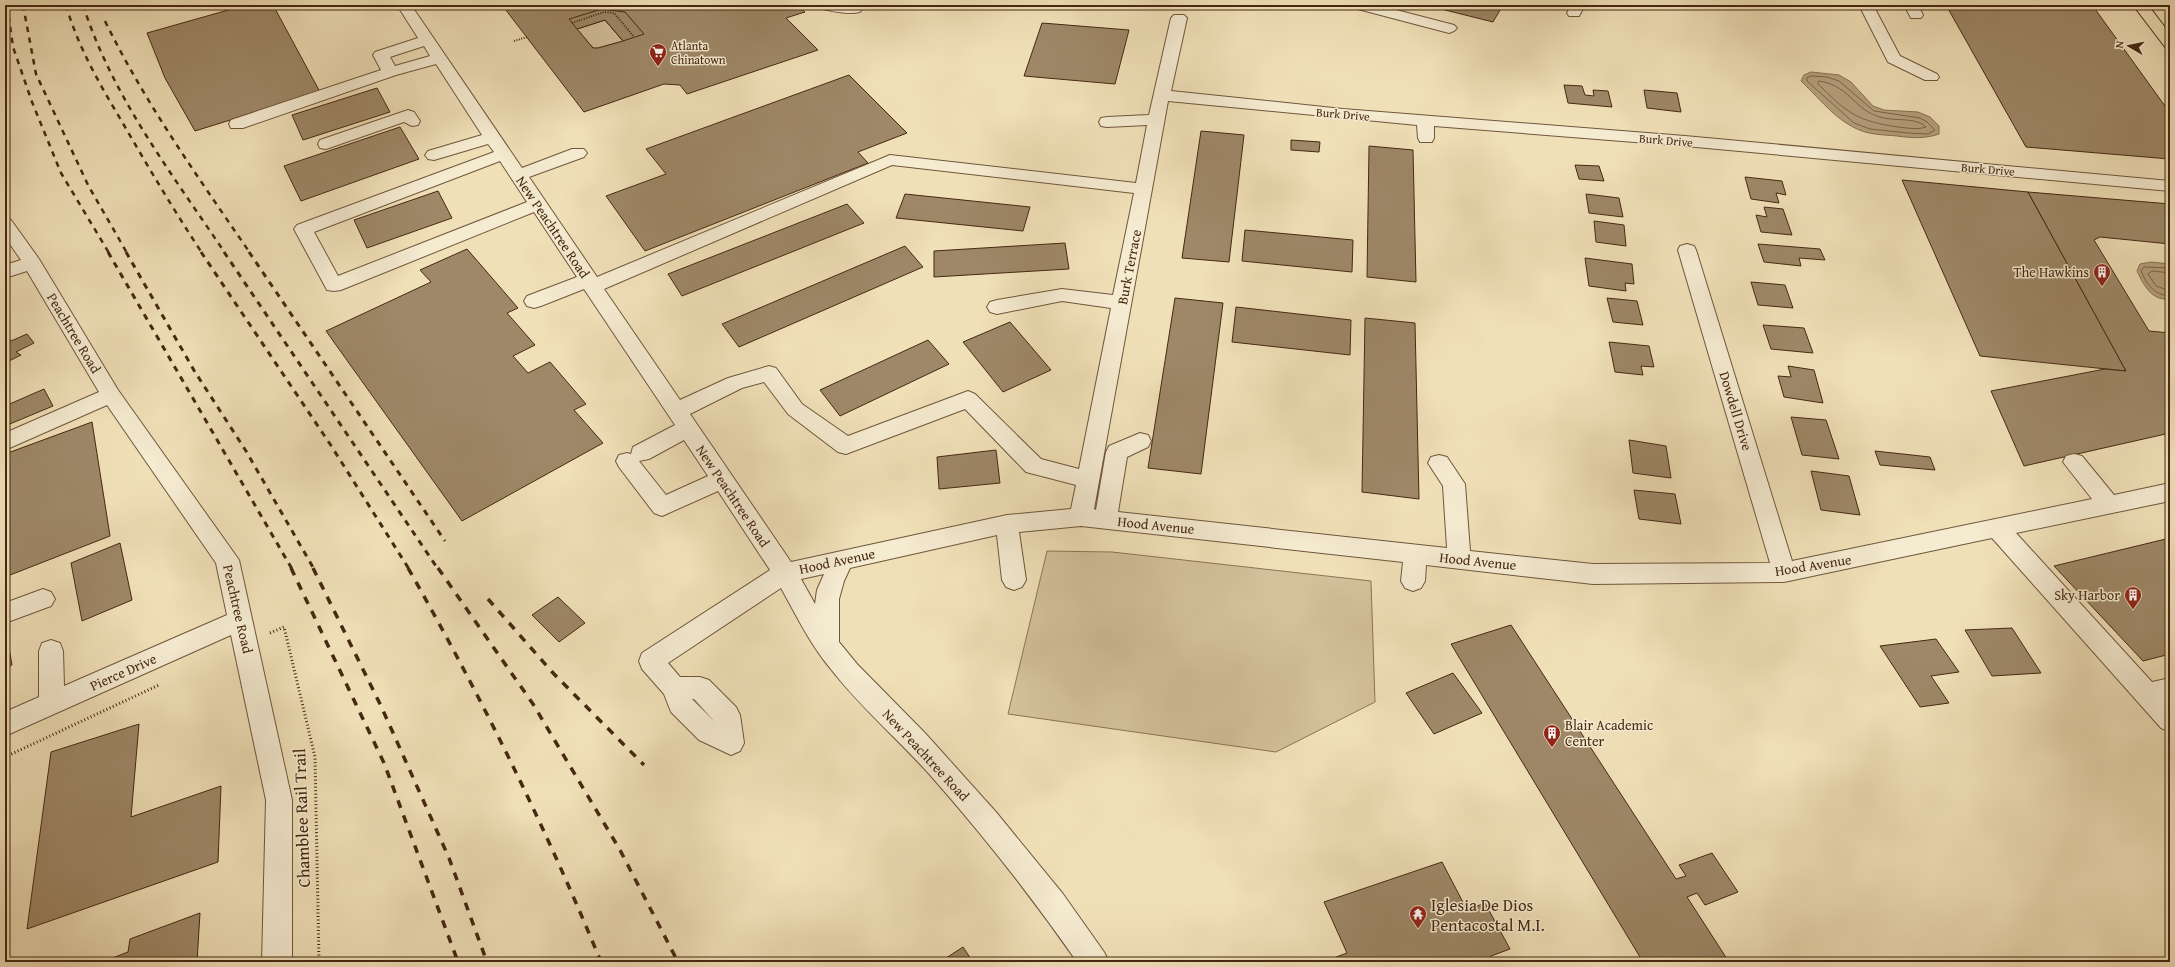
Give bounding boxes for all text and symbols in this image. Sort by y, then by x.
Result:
north arrow [2109,26,2149,66]
place label: Atlanta Chinatown [671,37,726,68]
text: N [2111,39,2128,49]
supermarket icon: Atlanta Chinatown [648,42,668,67]
street label: Burk Drive [1315,103,1371,125]
street label: Burk Drive [1638,129,1694,151]
street label: Burk Drive [1960,158,2016,180]
street label: New Peachtree Road [511,172,595,282]
street label: Burk Terrace [1112,227,1146,306]
place label: The Hawkins [2014,262,2089,282]
building icon: The Hawkins [2092,262,2112,287]
street label: Peachtree Road [42,289,106,377]
street label: Dowdell Drive [1714,369,1758,453]
street label: New Peachtree Road [691,441,775,551]
street label: Hood Avenue [1117,511,1196,539]
street label: Hood Avenue [797,543,877,579]
street label: Hood Avenue [1439,547,1518,575]
street label: Hood Avenue [1773,549,1853,581]
street label: Peachtree Road [218,563,258,656]
place label: Sky Harbor [2054,585,2120,605]
building icon: Sky Harbor [2123,585,2143,610]
street label: Pierce Drive [87,648,160,696]
street label: New Peachtree Road [878,705,974,806]
place label: Blair Academic Center [1565,715,1653,751]
building icon: Blair Academic Center [1542,723,1562,748]
street label: Chamblee Rail Trail [286,748,316,888]
place label: Iglesia De Dios Pentacostal M.I. [1431,892,1545,937]
temple icon: Iglesia De Dios Pentacostal M.I. [1408,904,1428,929]

